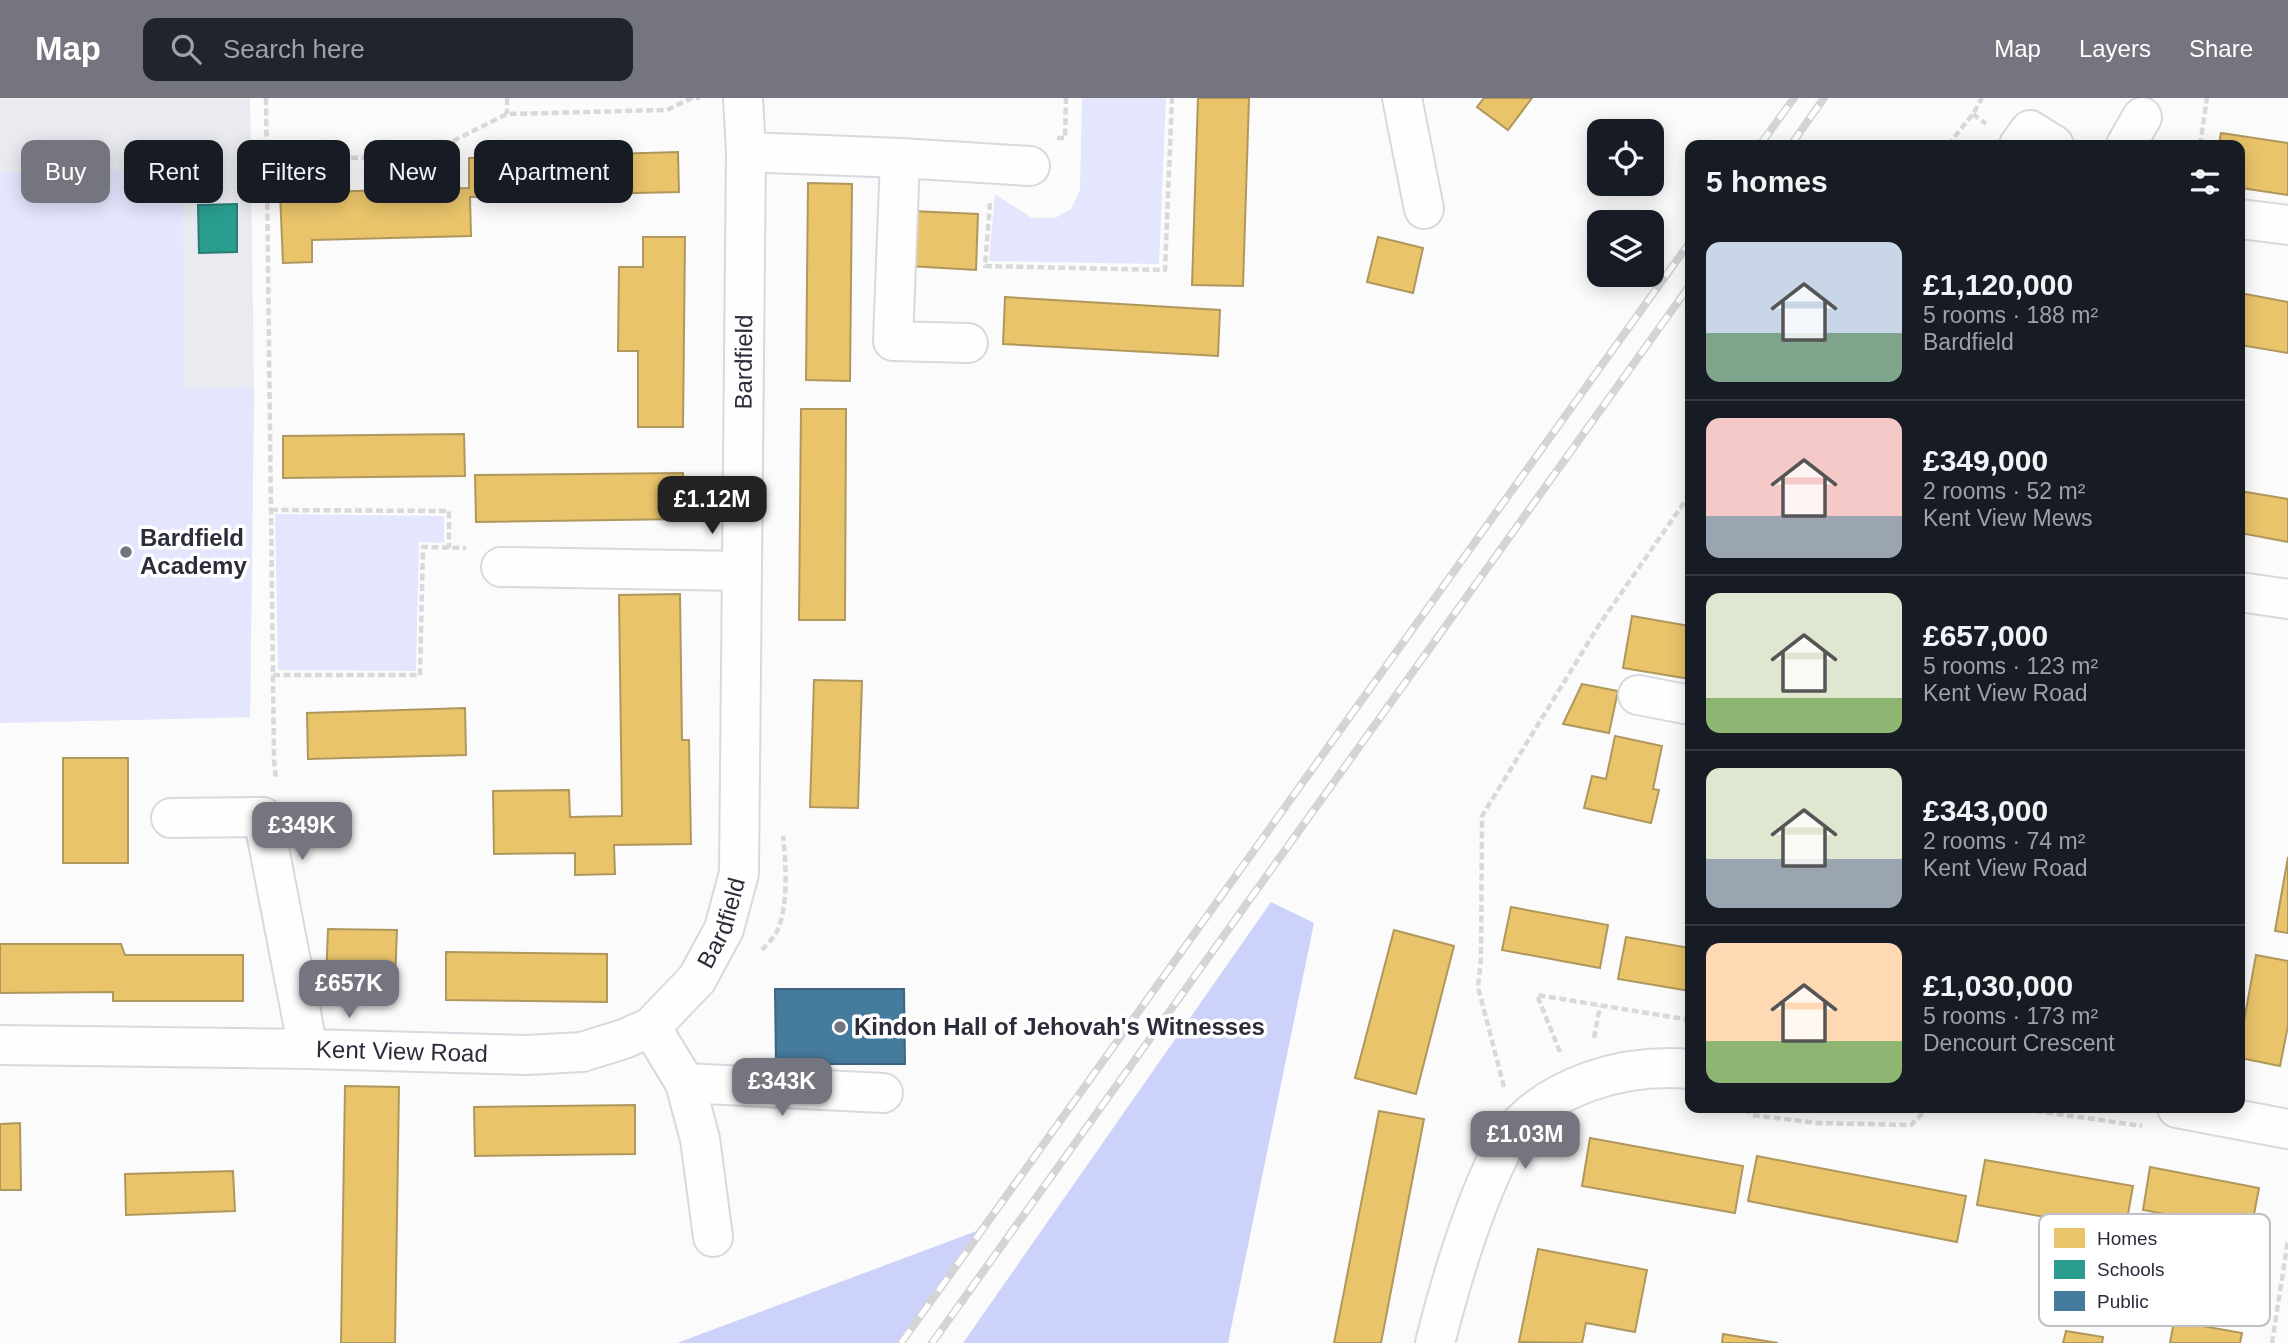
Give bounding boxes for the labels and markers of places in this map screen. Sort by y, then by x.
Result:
pin: £1.12M [655,476,769,536]
place label: Bardfield Academy [140,524,247,579]
marker: Bardfield Academy [118,544,134,560]
pin: £349K [253,802,351,862]
pin: £657K [300,960,398,1020]
place label: Kindon Hall of Jehovah's Witnesses [854,1013,1265,1040]
marker: Kindon Hall of Jehovah's Witnesses [832,1019,848,1035]
pin: £343K [733,1058,831,1118]
pin: £1.03M [1468,1112,1582,1171]

